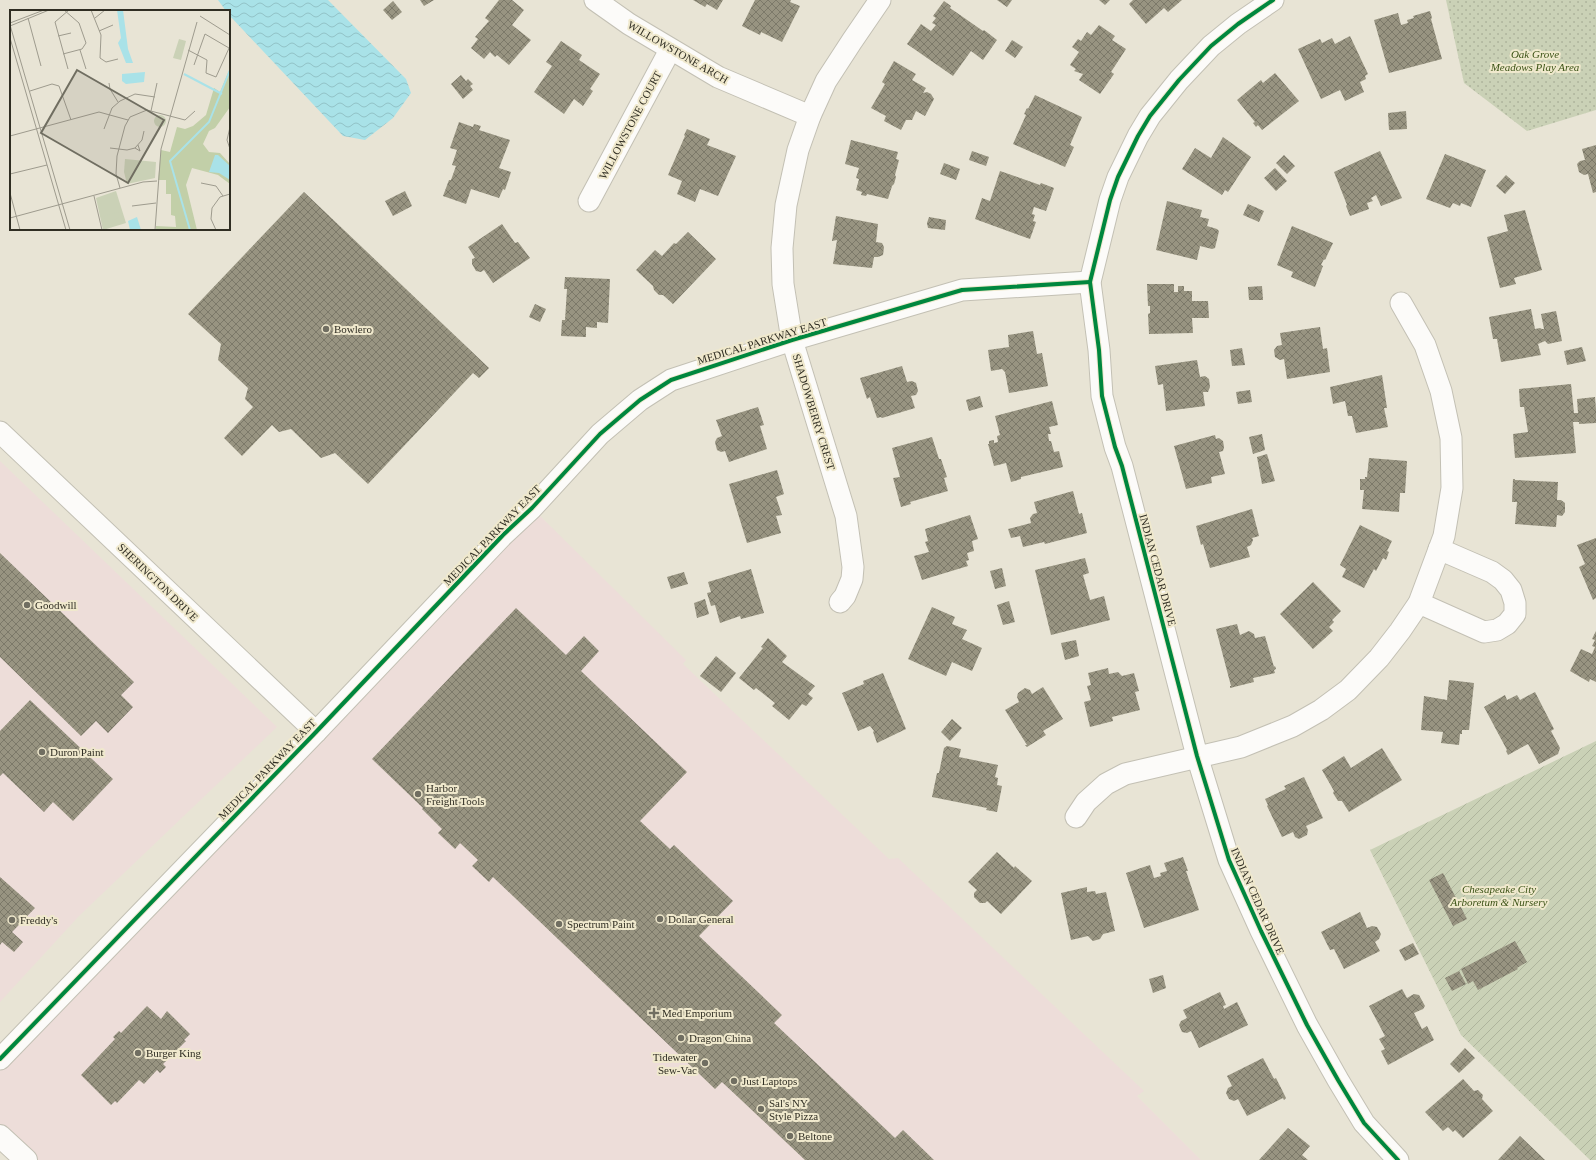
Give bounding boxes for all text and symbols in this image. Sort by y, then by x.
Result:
inset map [10,10,230,230]
street label: WILLOWSTONE ARCH [626,18,730,86]
park label: Oak Grove Meadows Play Area [1490,48,1580,73]
street label: WILLOWSTONE COURT [596,69,664,181]
street label: MEDICAL PARKWAY EAST [696,315,828,366]
place label: Bowlero [334,323,372,335]
marker: Bowlero [321,324,331,334]
street label: SHADOWBERRY CREST [791,352,837,472]
street label: MEDICAL PARKWAY EAST [441,482,543,588]
street label: INDIAN CEDAR DRIVE [1137,513,1179,628]
street label: SHERINGTON DRIVE [116,541,201,623]
place label: Goodwill [35,599,77,611]
marker: Goodwill [22,600,32,610]
street label: MEDICAL PARKWAY EAST [216,716,318,822]
place label: Duron Paint [50,746,103,758]
marker: Duron Paint [37,747,47,757]
place label: Harbor Freight Tools [426,782,485,807]
marker: Harbor Freight Tools [413,789,423,799]
street label: INDIAN CEDAR DRIVE [1229,846,1287,956]
park label: Chesapeake City Arboretum & Nursery [1450,883,1547,908]
place label: Dollar General [668,913,734,925]
place label: Freddy's [20,914,57,926]
marker: Dollar General [655,914,665,924]
marker: Freddy's [7,915,17,925]
place label: Spectrum Paint [567,918,635,930]
marker: Spectrum Paint [554,919,564,929]
place label: Med Emporium [662,1007,732,1019]
marker: Med Emporium [649,1008,659,1018]
place label: Dragon China [689,1032,751,1044]
marker: Dragon China [676,1033,686,1043]
place label: Burger King [146,1047,202,1059]
marker: Burger King [133,1048,143,1058]
place label: Tidewater Sew-Vac [653,1051,697,1076]
marker: Tidewater Sew-Vac [700,1058,710,1068]
place label: Just Laptops [742,1075,797,1087]
marker: Just Laptops [729,1076,739,1086]
place label: Sal's NY Style Pizza [769,1097,818,1122]
marker: Sal's NY Style Pizza [756,1104,766,1114]
place label: Beltone [798,1130,832,1142]
marker: Beltone [785,1131,795,1141]

